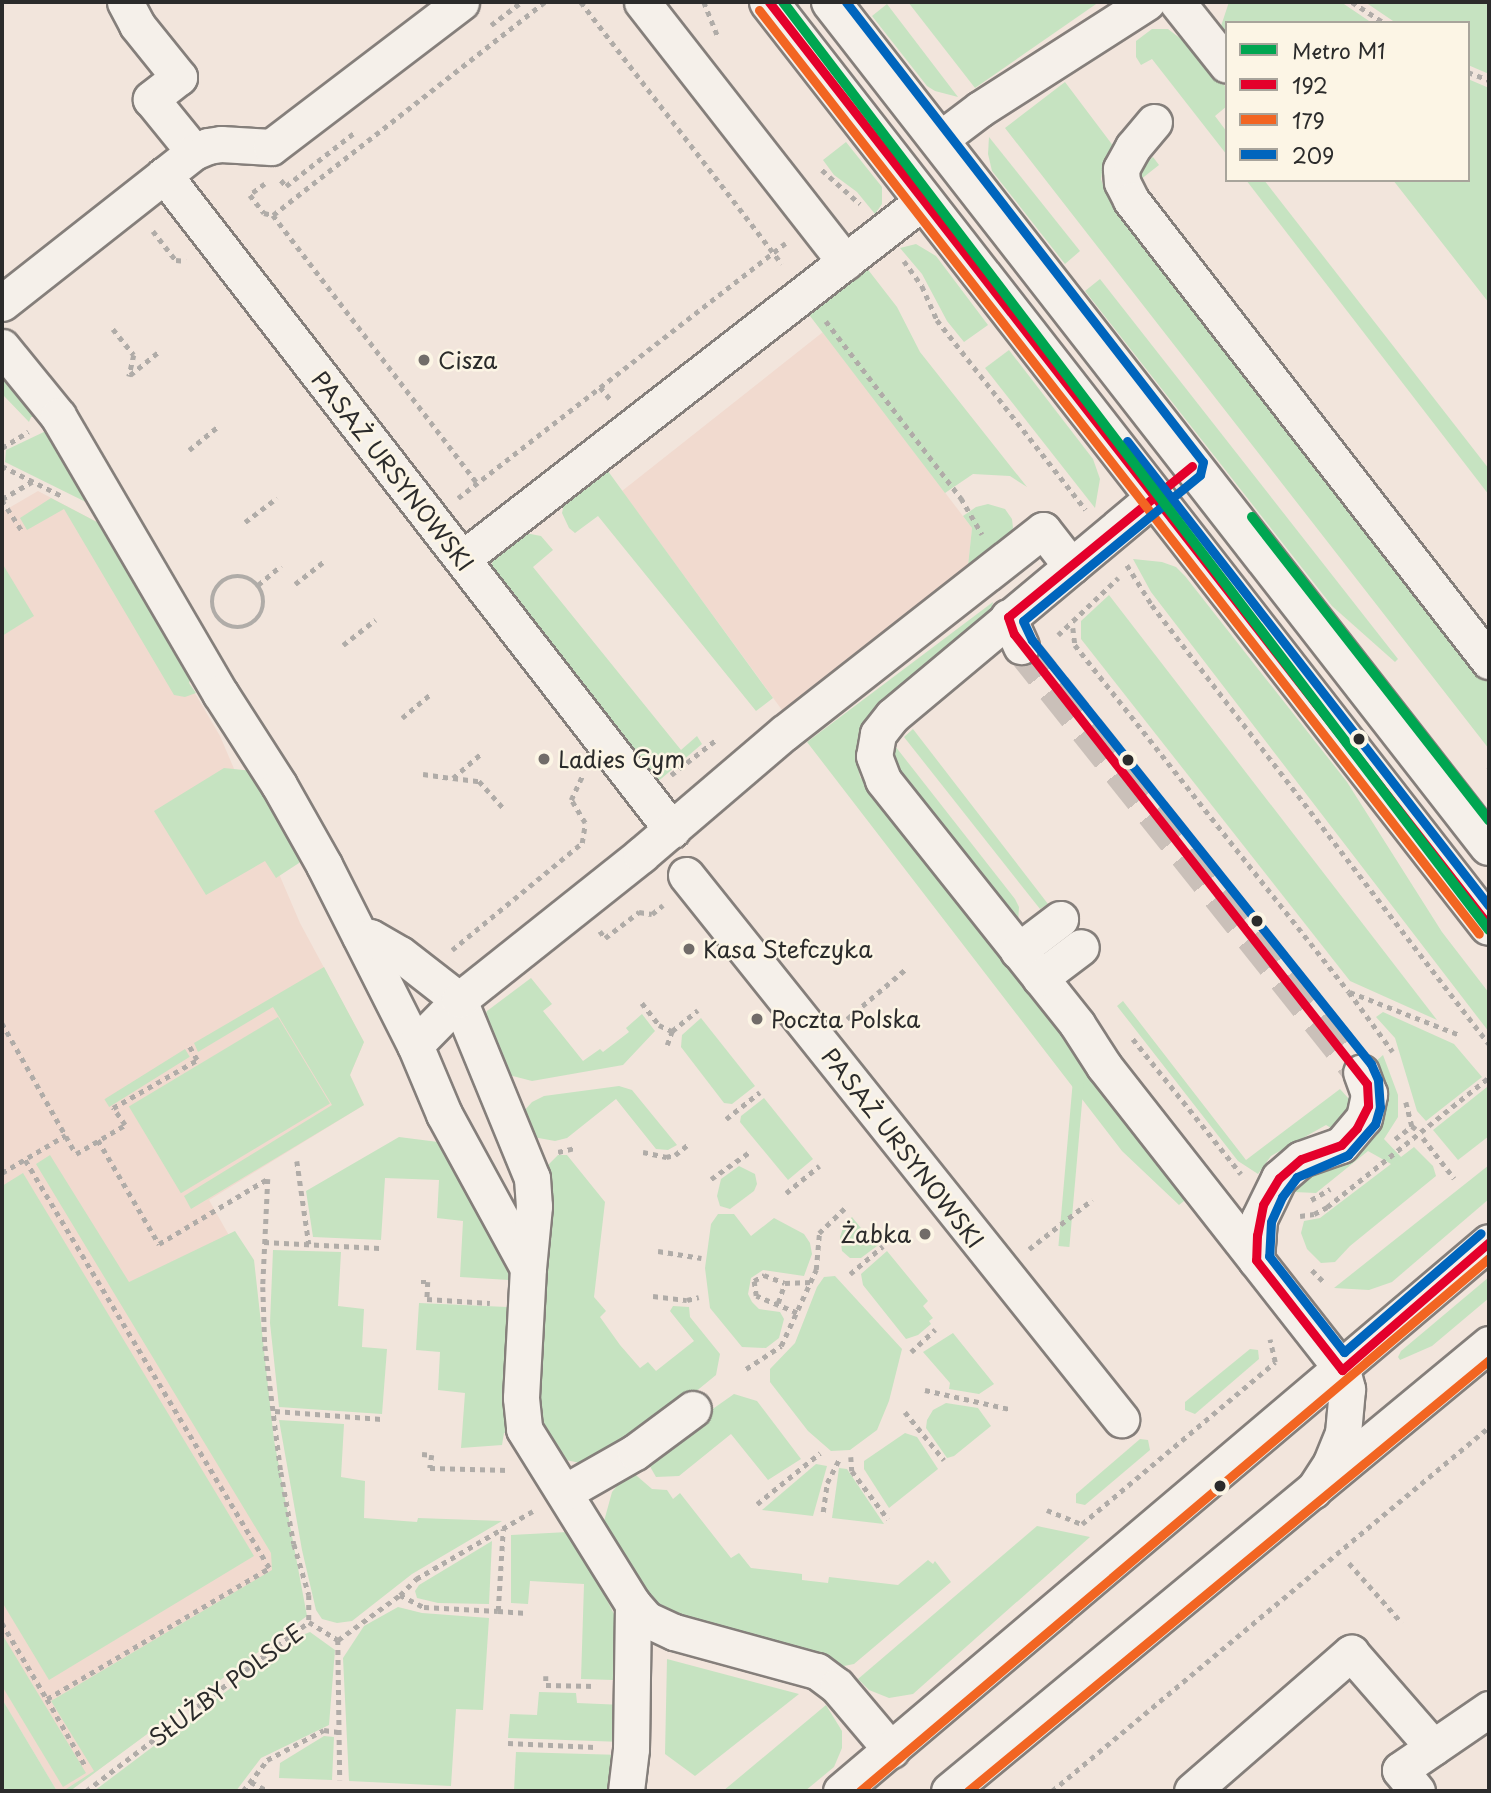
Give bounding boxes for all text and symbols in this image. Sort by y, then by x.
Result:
legend [1225,21,1470,182]
text: Metro M1 [1292,34,1385,66]
text: 192 [1292,69,1328,101]
text: 179 [1292,104,1325,136]
text: 209 [1292,139,1334,171]
place label: Cisza [438,346,497,374]
marker: Cisza [416,352,432,368]
street label: PASAŻ URSYNOWSKI [307,367,479,575]
unlabelled marker [1352,732,1366,746]
place label: Ladies Gym [558,745,686,773]
marker: Ladies Gym [536,751,552,767]
unlabelled marker [1121,753,1135,767]
unlabelled marker [1250,914,1264,928]
place label: Kasa Stefczyka [703,935,874,963]
marker: Kasa Stefczyka [681,941,697,957]
place label: Poczta Polska [771,1005,921,1033]
marker: Poczta Polska [749,1011,765,1027]
street label: PASAŻ URSYNOWSKI [817,1044,989,1252]
place label: Żabka [840,1220,911,1248]
marker: Żabka [917,1226,933,1242]
unlabelled marker [1213,1479,1227,1493]
street label: SŁUŻBY POLSCE [144,1619,308,1751]

